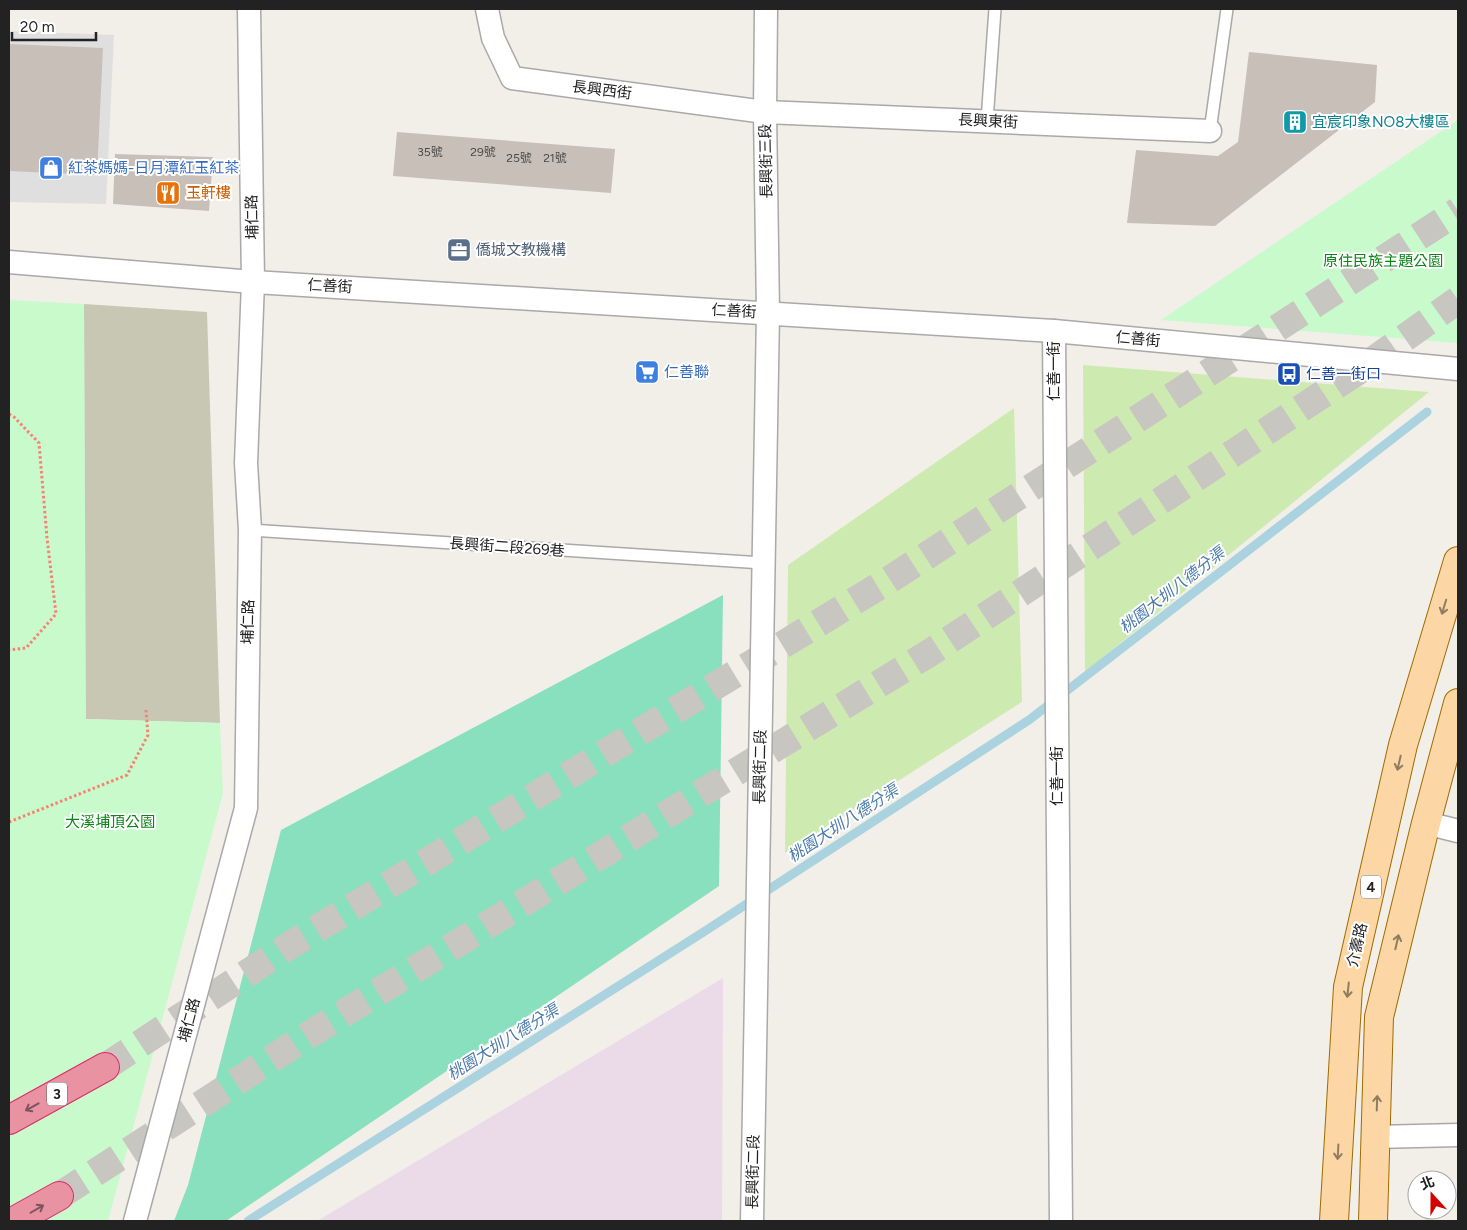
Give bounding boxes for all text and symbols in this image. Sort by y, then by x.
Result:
scale bar [12,10,96,42]
text: 20 m [20,18,54,36]
street label: 長興西街 [571,77,633,103]
building icon: 宜宸印象NO8大樓區 [1282,109,1308,135]
street label: 長興東街 [958,110,1018,132]
place label: 宜宸印象NO8大樓區 [1312,113,1449,131]
street label: 長興街三段 [756,123,776,199]
house number: 35號 [417,145,443,159]
house number: 29號 [470,145,496,159]
house number: 25號 [506,151,532,165]
house number: 21號 [543,151,567,165]
shop icon: 紅茶媽媽-日月潭紅玉紅茶 [38,155,64,181]
place label: 紅茶媽媽-日月潭紅玉紅茶 [68,159,239,177]
restaurant icon: 玉軒樓 [155,180,181,206]
place label: 玉軒樓 [186,184,231,202]
street label: 埔仁路 [243,194,261,240]
office icon: 僑城文教機構 [446,237,472,263]
place label: 僑城文教機構 [476,241,566,259]
park label: 原住民族主題公園 [1323,252,1443,270]
street label: 仁善街 [307,276,353,296]
street label: 仁善街 [711,301,757,321]
street label: 仁善街 [1115,328,1161,350]
street label: 仁善一街 [1045,341,1063,401]
supermarket icon: 仁善聯 [634,359,660,385]
bus stop icon: 仁善一街口 [1276,361,1302,387]
place label: 仁善聯 [664,363,709,381]
place label: 仁善一街口 [1306,365,1381,383]
street label: 長興街二段269巷 [449,534,565,560]
water label: 桃園大圳八德分渠 [1116,542,1230,637]
street label: 埔仁路 [239,599,257,645]
one-way arrow [1439,599,1449,615]
street label: 長興街二段 [750,729,770,805]
street label: 仁善一街 [1048,746,1066,806]
one-way arrow [1394,755,1403,771]
water label: 桃園大圳八德分渠 [784,779,904,866]
park label: 大溪埔頂公園 [65,813,155,831]
road number: 4 [1361,876,1381,899]
street label: 介壽路 [1343,921,1371,969]
one-way arrow [1393,935,1402,951]
one-way arrow [1343,982,1353,998]
street label: 埔仁路 [174,996,204,1044]
water label: 桃園大圳八德分渠 [444,999,564,1084]
road number: 3 [47,1082,67,1106]
one-way arrow [1372,1095,1381,1111]
one-way arrow [25,1103,39,1113]
street label: 長興街二段 [743,1134,763,1210]
one-way arrow [1333,1144,1343,1160]
north arrow [1407,1170,1457,1220]
text: 北 [1418,1173,1437,1194]
one-way arrow [29,1203,43,1213]

